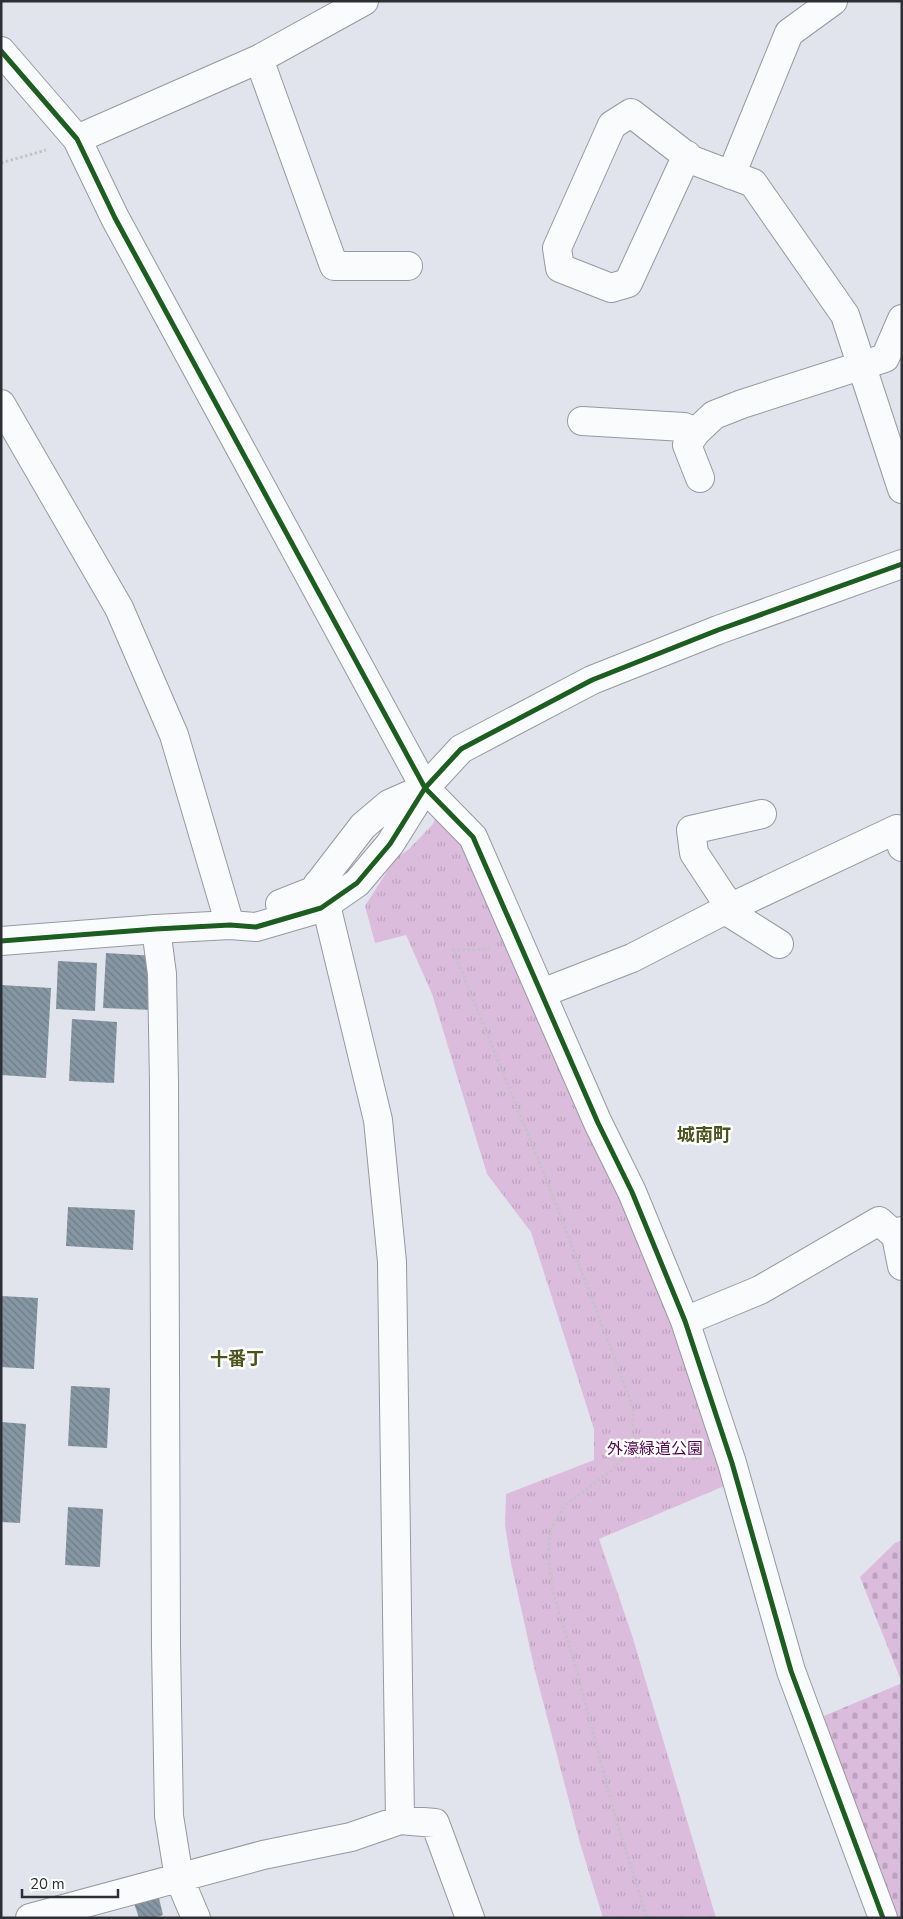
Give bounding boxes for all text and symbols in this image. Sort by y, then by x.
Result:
district label: 城南町 [677,1123,731,1147]
district label: 十番丁 [210,1347,264,1371]
park label: 外濠緑道公園 [607,1438,703,1460]
scale bar [22,1866,119,1898]
text: 20 m [30,1874,65,1894]

